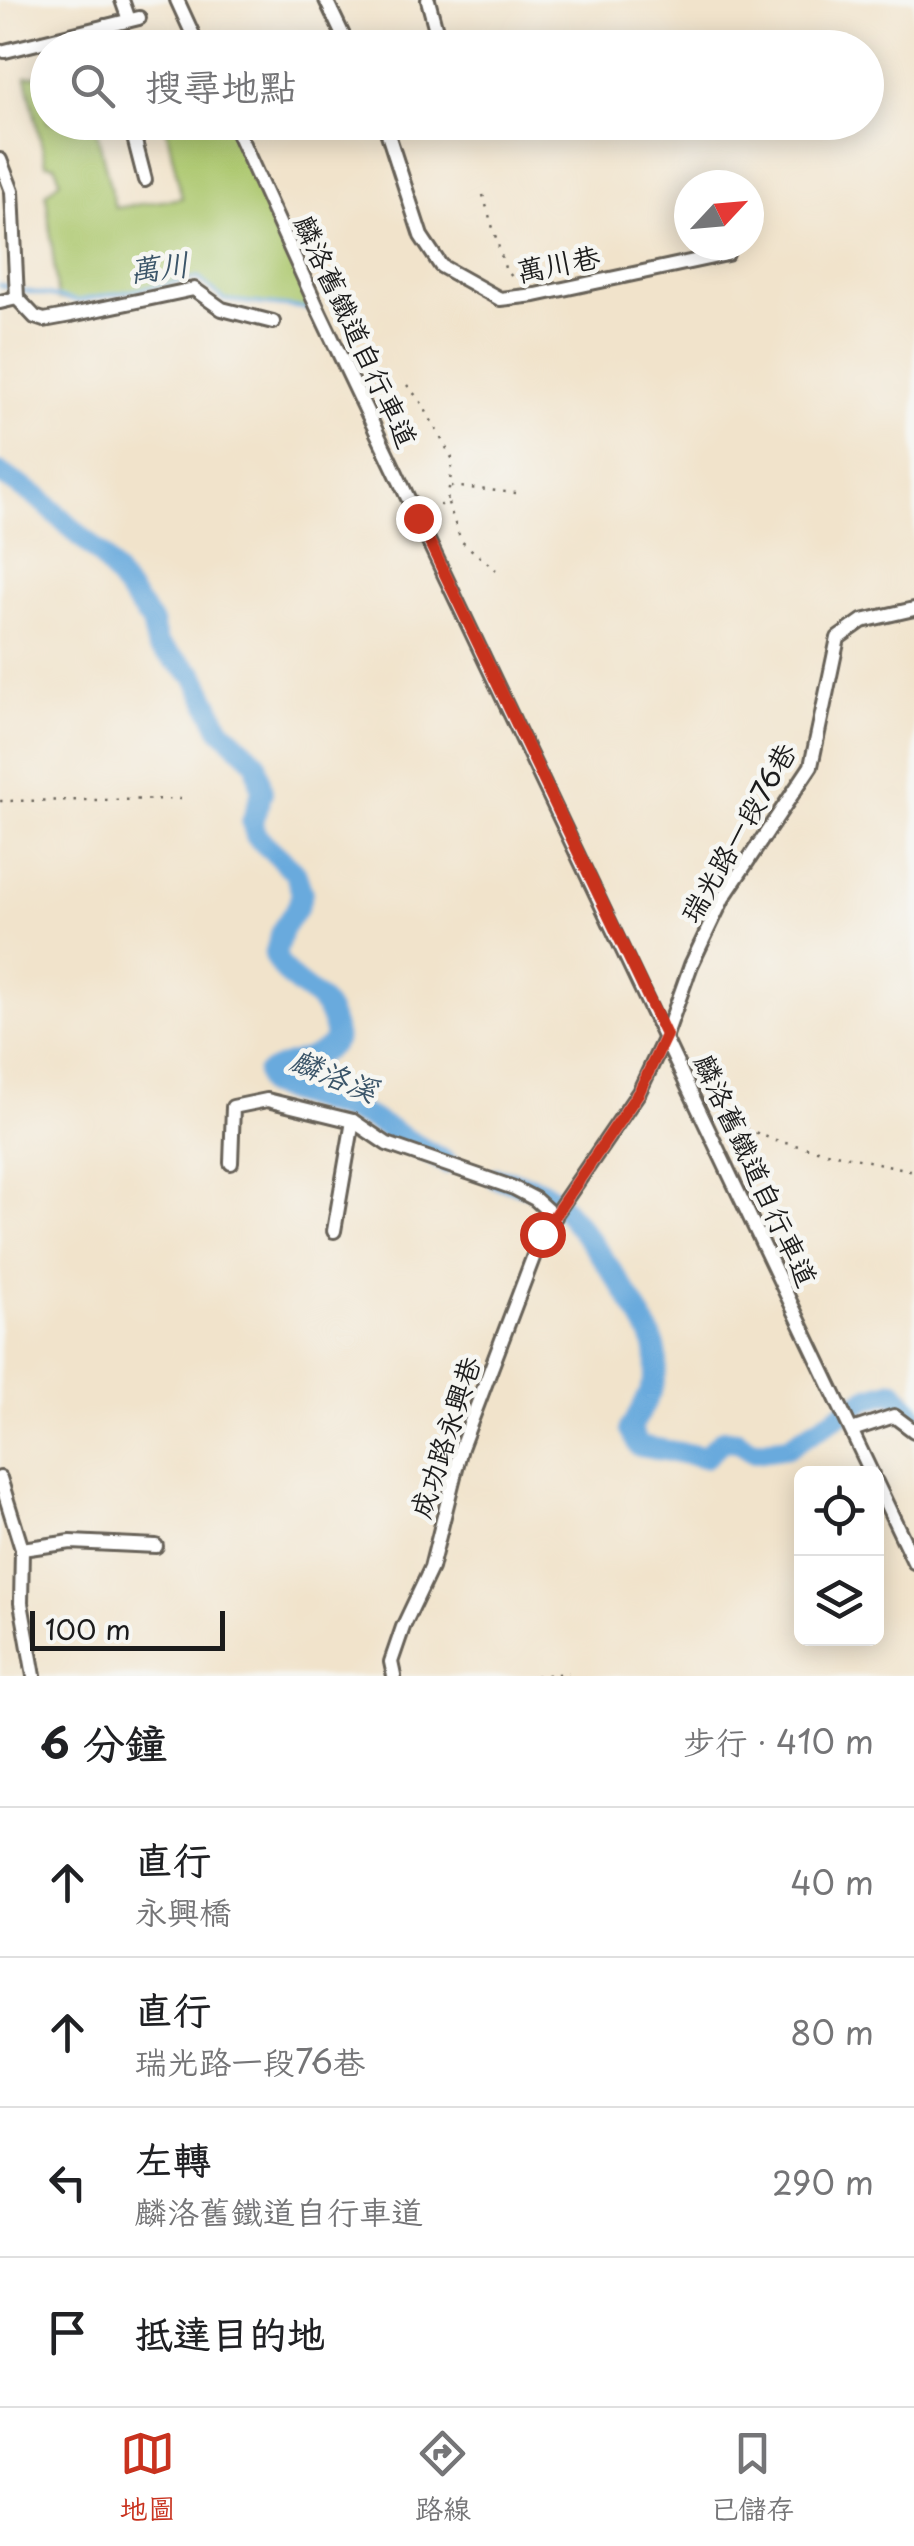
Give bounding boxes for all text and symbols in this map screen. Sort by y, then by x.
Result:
search box [30,30,884,140]
text: 搜尋地點 [145,57,297,114]
icon: search [65,58,120,113]
north arrow [674,170,764,260]
street label: 麟洛舊鐵道自行車道 [284,208,430,454]
street label: 萬川巷 [513,234,604,292]
water label: 萬川 [126,240,193,292]
route end [396,496,442,542]
street label: 瑞光路一段76巷 [668,733,806,930]
water label: 麟洛溪 [285,1036,387,1112]
street label: 麟洛舊鐵道自行車道 [684,1047,830,1293]
route start [520,1212,566,1258]
street label: 成功路永興巷 [398,1350,491,1524]
map controls [794,1466,884,1646]
button: locate [794,1466,884,1556]
button: layers [794,1556,884,1646]
scale bar [30,1606,225,1650]
text: 100 m [45,1607,131,1650]
text: 6 分鐘 [40,1710,167,1773]
text: 步行 · 410 m [683,1717,874,1765]
text: 直行 [135,1830,211,1887]
icon: ahead [40,1855,95,1910]
text: 40 m [790,1858,874,1906]
text: 永興橋 [135,1887,231,1935]
text: 直行 [135,1980,211,2037]
icon: ahead [40,2005,95,2060]
text: 80 m [790,2008,874,2056]
text: 瑞光路一段76巷 [135,2037,365,2085]
text: 左轉 [135,2130,211,2187]
icon: left [40,2155,95,2210]
text: 290 m [772,2158,874,2206]
text: 麟洛舊鐵道自行車道 [135,2187,423,2235]
text: 抵達目的地 [135,2304,325,2361]
icon: arrive [40,2305,95,2360]
tab: 地圖 [120,2426,176,2529]
tab: 路線 [415,2426,471,2529]
tab: 已儲存 [710,2426,794,2529]

